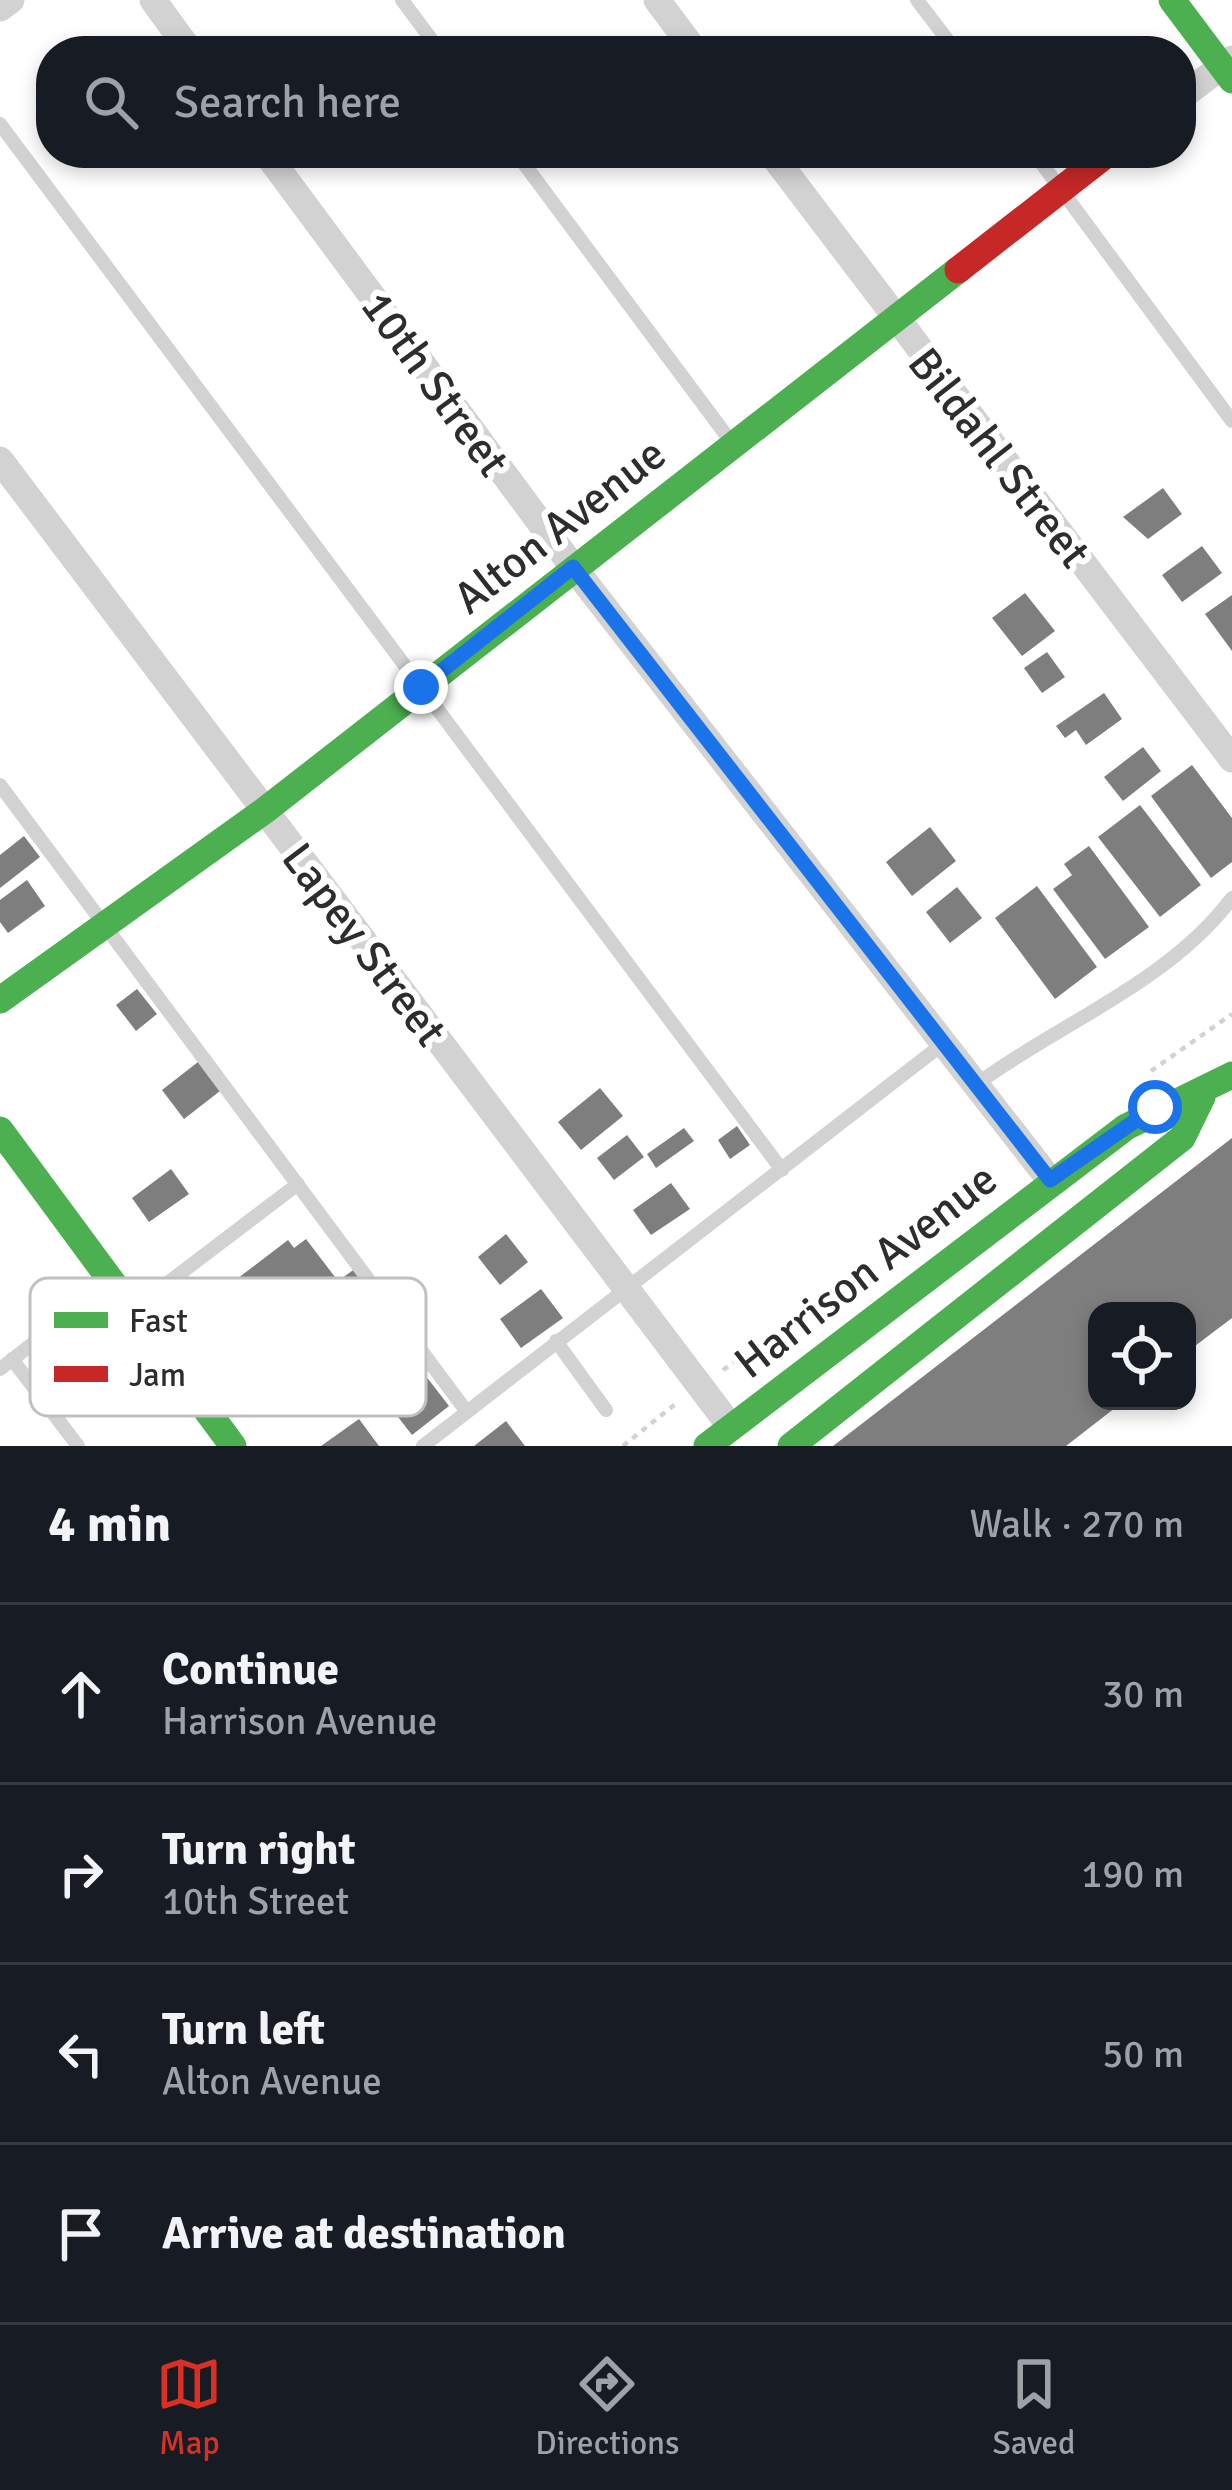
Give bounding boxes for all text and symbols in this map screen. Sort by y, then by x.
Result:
search box [36,36,1196,168]
icon: search [78,69,144,135]
text: Search here [174,75,401,130]
street label: 10th Street [349,280,521,487]
street label: Bildahl Street [896,337,1102,579]
street label: Alton Avenue [443,426,677,626]
route end [394,660,448,714]
street label: Lapey Street [270,833,458,1057]
route start [1128,1080,1182,1134]
street label: Harrison Avenue [724,1152,1008,1391]
legend [30,1278,426,1416]
text: Fast [129,1301,188,1342]
map controls [1088,1302,1196,1410]
button: locate [1088,1302,1196,1410]
text: Jam [129,1355,186,1396]
text: 4 min [48,1493,171,1556]
text: Walk · 270 m [970,1500,1184,1548]
text: Continue [162,1642,339,1697]
icon: ahead [48,1661,114,1727]
text: 30 m [1102,1670,1184,1718]
text: Harrison Avenue [162,1697,437,1745]
text: Turn right [162,1822,356,1877]
icon: right [48,1841,114,1907]
text: 190 m [1081,1850,1184,1898]
text: 10th Street [162,1877,349,1925]
text: Turn left [162,2002,325,2057]
icon: left [48,2021,114,2087]
text: 50 m [1102,2030,1184,2078]
text: Alton Avenue [162,2057,382,2105]
icon: arrive [48,2201,114,2267]
text: Arrive at destination [162,2206,566,2261]
tab: Map [156,2351,222,2464]
tab: Directions [535,2351,680,2464]
tab: Saved [992,2351,1076,2464]

